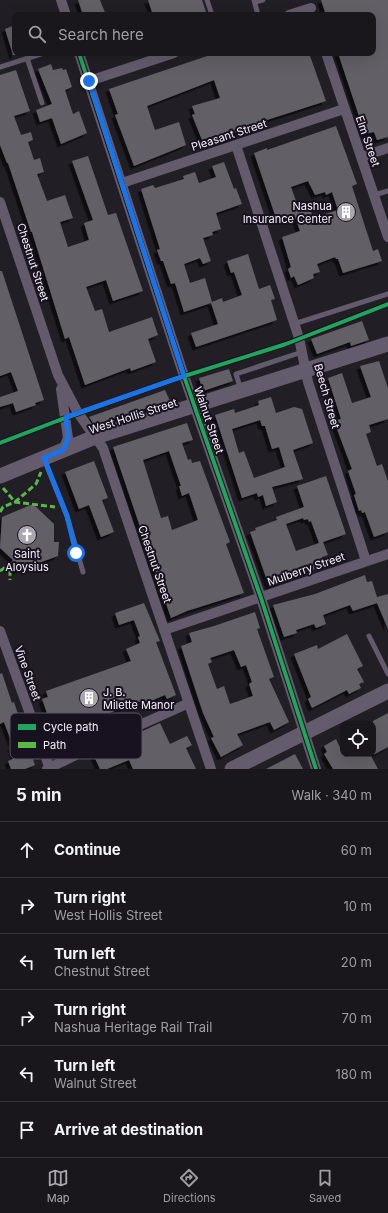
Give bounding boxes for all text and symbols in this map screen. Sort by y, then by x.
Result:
search box [12,12,376,56]
icon: search [26,23,48,45]
text: Search here [58,25,144,44]
route end [80,72,98,90]
street label: Elm Street [353,114,383,169]
street label: Pleasant Street [189,116,269,154]
place label: Nashua Insurance Center [243,199,332,226]
building icon: Nashua Insurance Center [335,201,357,223]
street label: Chestnut Street [14,221,52,303]
street label: Beech Street [311,362,343,430]
street label: Walnut Street [191,385,227,456]
street label: West Hollis Street [87,395,179,437]
street label: Chestnut Street [135,523,175,605]
church icon: Saint Aloysius [16,524,38,546]
route start [67,544,85,562]
place label: Saint Aloysius [5,547,49,574]
street label: Mulberry Street [265,549,347,589]
street label: Vine Street [12,644,45,703]
place label: J. B. Milette Manor [103,685,174,712]
building icon: J. B. Milette Manor [78,687,100,709]
legend [10,713,142,759]
text: Cycle path [43,720,99,734]
map controls [340,721,376,757]
button: locate [340,721,376,757]
text: Path [43,738,66,752]
text: 5 min [16,785,62,805]
text: Walk · 340 m [292,787,372,803]
icon: ahead [16,839,38,861]
text: Continue [54,840,121,859]
text: 60 m [341,842,372,858]
text: Turn right [54,888,126,907]
icon: right [16,895,38,917]
text: 10 m [343,898,372,914]
text: West Hollis Street [54,907,163,923]
text: Turn left [54,944,115,963]
icon: left [16,951,38,973]
text: 20 m [341,954,372,970]
text: Chestnut Street [54,963,150,979]
text: Turn right [54,1000,126,1019]
icon: right [16,1007,38,1029]
text: 70 m [342,1010,372,1026]
text: Nashua Heritage Rail Trail [54,1019,212,1035]
text: Turn left [54,1056,115,1075]
icon: left [16,1063,38,1085]
text: 180 m [335,1066,372,1082]
text: Walnut Street [54,1075,137,1091]
icon: arrive [16,1119,38,1141]
text: Arrive at destination [54,1120,203,1139]
tab: Map [47,1167,70,1205]
tab: Directions [163,1167,216,1205]
tab: Saved [309,1167,341,1205]

